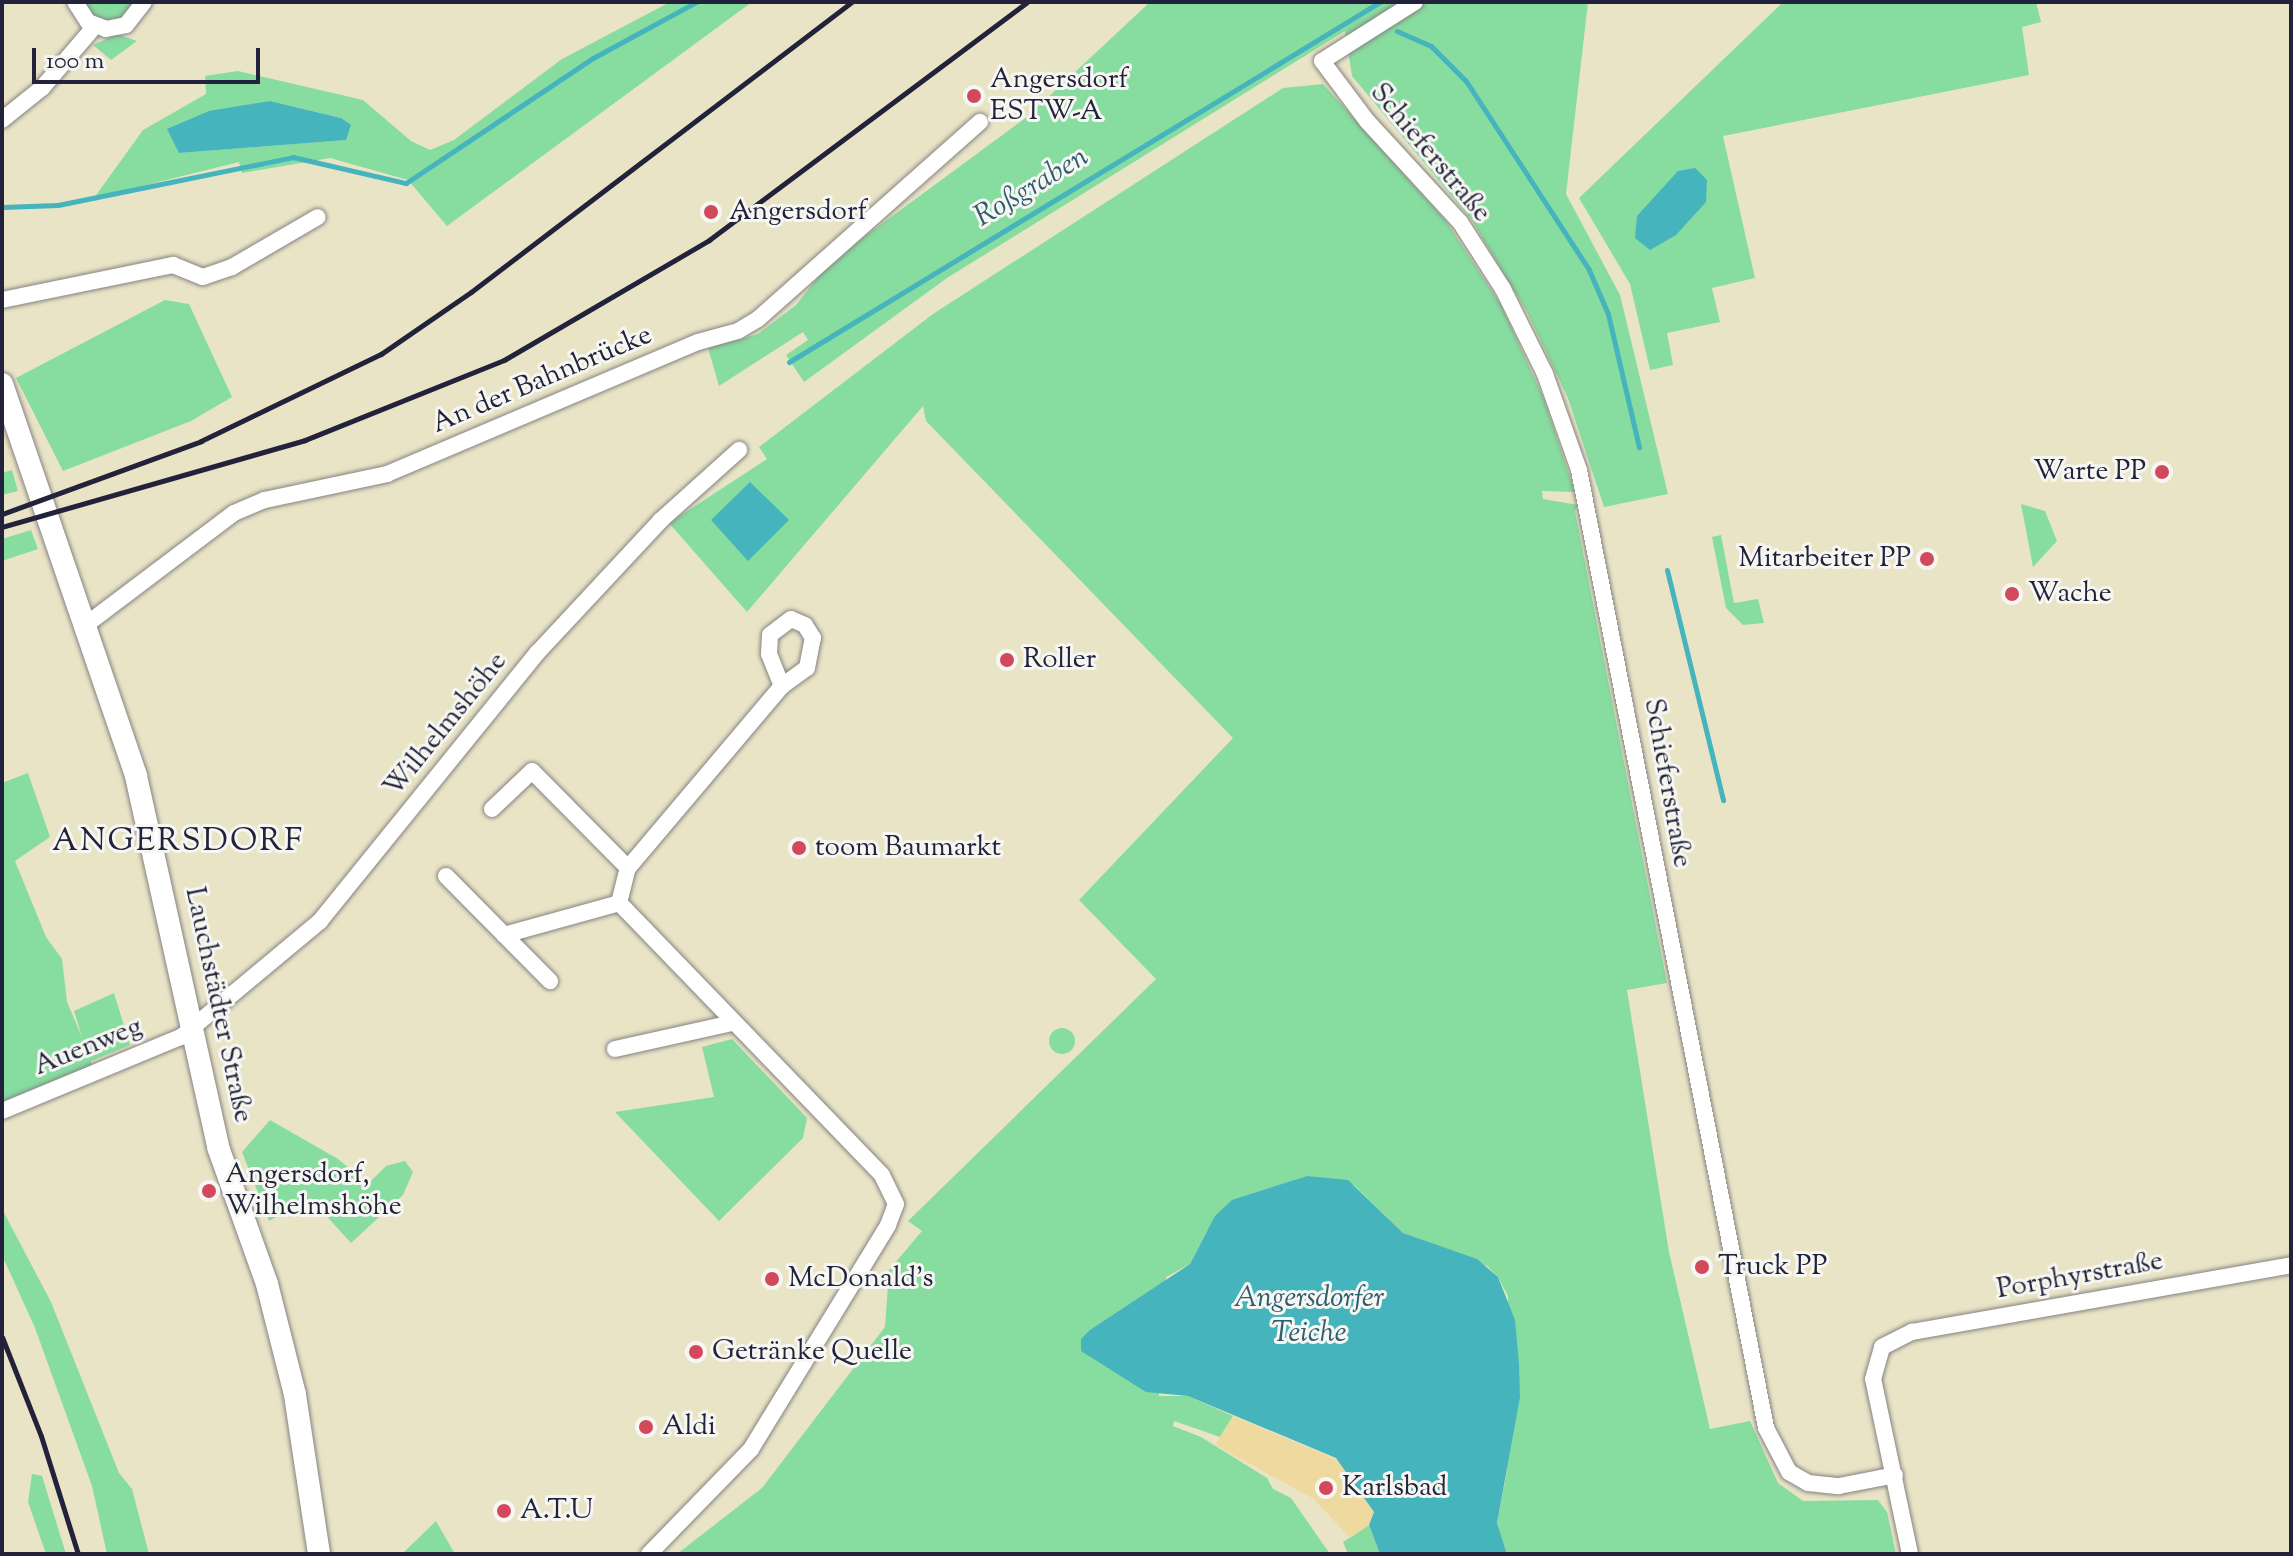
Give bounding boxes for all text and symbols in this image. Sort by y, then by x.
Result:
scale bar [36,32,264,82]
text: 100 m [46,45,104,79]
place label: Angersdorf ESTW-A [990,63,1128,129]
street label: Schieferstraße [1362,77,1498,229]
marker: Angersdorf ESTW-A [965,87,983,105]
water label: Roßgraben [968,140,1096,236]
place label: Angersdorf [729,195,867,229]
marker: Angersdorf [700,201,722,223]
street label: An der Bahnbrücke [427,318,657,442]
place label: Warte PP [2033,455,2146,489]
marker: Warte PP [2153,463,2171,481]
place label: Mitarbeiter PP [1738,542,1911,576]
marker: Mitarbeiter PP [1918,550,1936,568]
place label: Wache [2028,577,2112,611]
marker: Wache [2003,585,2021,603]
place label: Roller [1023,643,1096,677]
street label: Wilhelmshöhe [377,646,515,804]
marker: Roller [998,651,1016,669]
street label: Schieferstraße [1636,696,1698,870]
district label: ANGERSDORF [52,823,304,861]
place label: toom Baumarkt [815,831,1001,865]
marker: toom Baumarkt [790,839,808,857]
street label: Lauchstädter Straße [177,884,259,1126]
street label: Auenweg [29,1010,147,1084]
place label: Angersdorf, Wilhelmshöhe [225,1158,402,1224]
marker: Angersdorf, Wilhelmshöhe [200,1182,218,1200]
street label: Porphyrstraße [1994,1245,2166,1307]
place label: Truck PP [1718,1250,1827,1284]
marker: Truck PP [1693,1258,1711,1276]
place label: McDonald's [788,1262,934,1296]
marker: McDonald's [763,1270,781,1288]
water label: Angersdorfer Teiche [1234,1281,1384,1352]
place label: Getränke Quelle [712,1335,912,1369]
marker: Getränke Quelle [687,1343,705,1361]
place label: Aldi [662,1410,716,1444]
marker: Aldi [637,1418,655,1436]
place label: Karlsbad [1342,1471,1447,1505]
marker: Karlsbad [1317,1479,1335,1497]
place label: A.T.U [520,1494,593,1528]
marker: A.T.U [495,1502,513,1520]

